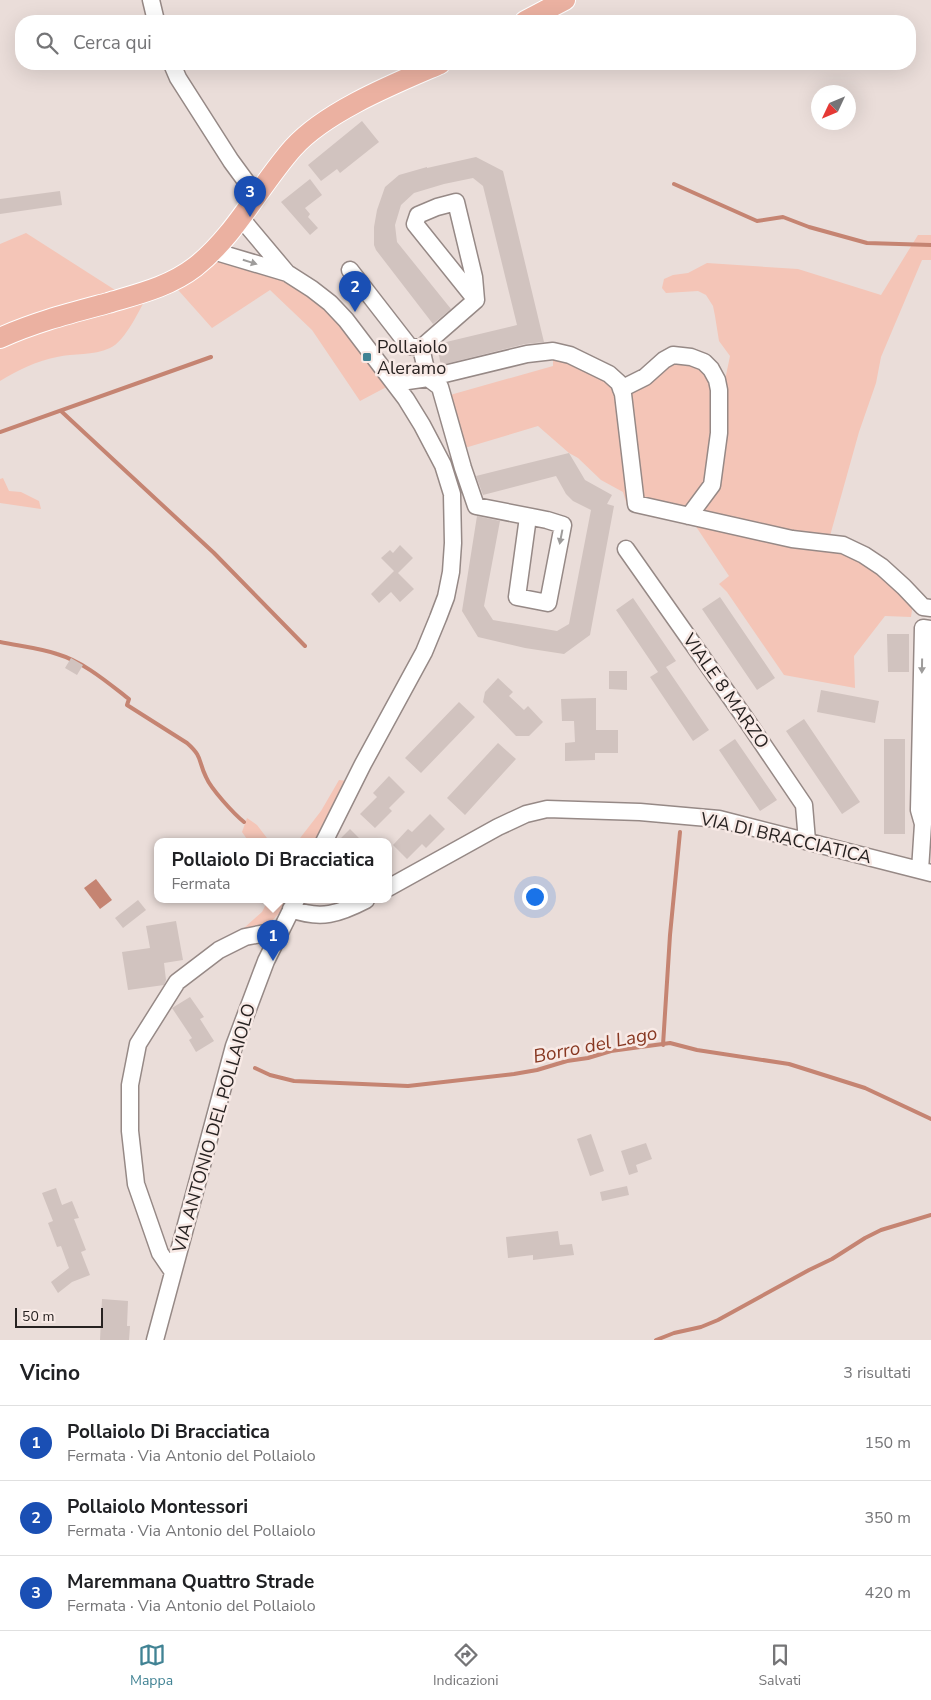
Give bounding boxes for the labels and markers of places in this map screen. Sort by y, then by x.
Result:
pin: 3 [234,176,266,217]
pin: 2 [339,271,371,312]
place label: Pollaiolo Aleramo [377,335,448,380]
marker: Pollaiolo Aleramo [361,351,373,363]
pin: 1 [257,920,289,961]

